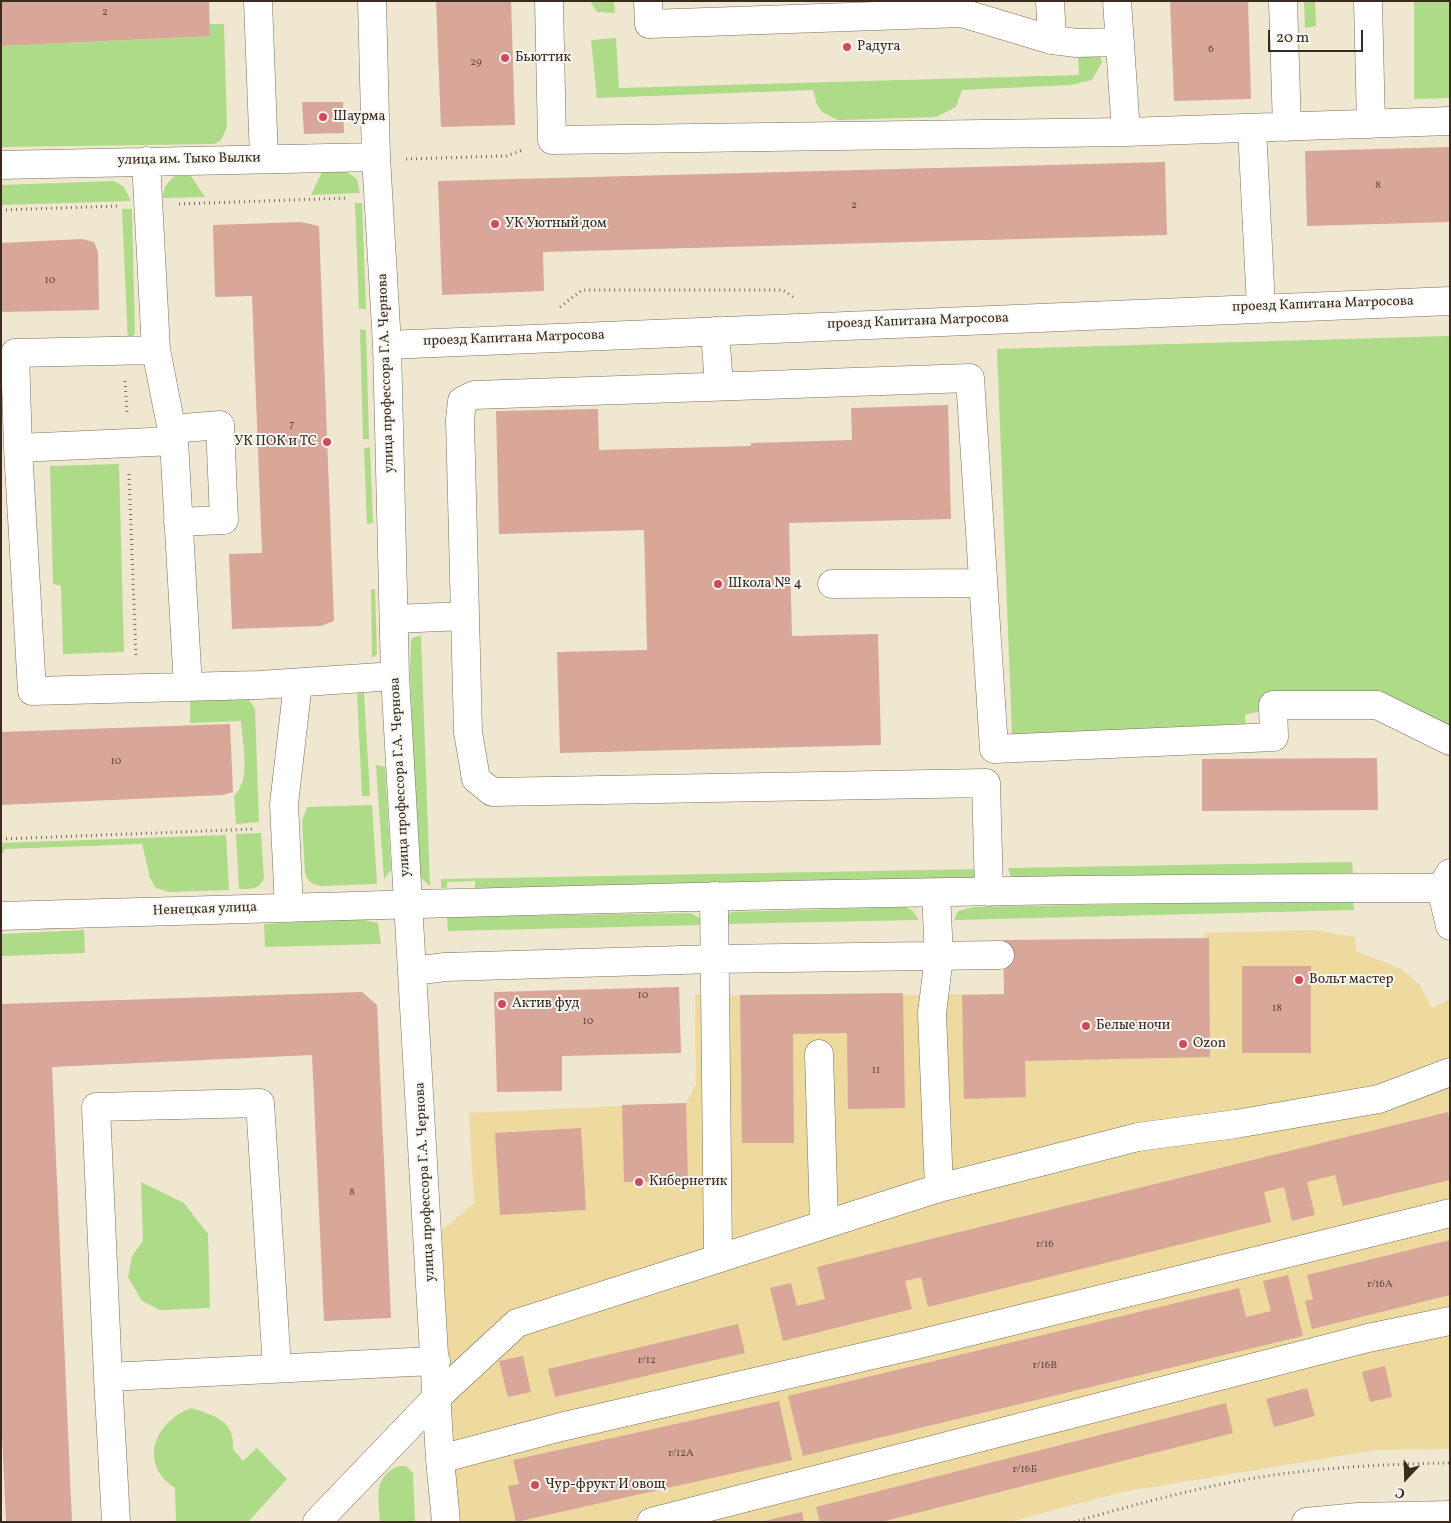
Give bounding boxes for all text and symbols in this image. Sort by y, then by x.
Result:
house number: 2 [102,6,108,20]
scale bar [1271,20,1366,52]
text: 20 m [1276,28,1309,49]
place label: Радуга [857,39,901,55]
marker: Радуга [841,41,853,53]
house number: 6 [1208,43,1214,57]
place label: Бьюттик [515,50,571,66]
marker: Бьюттик [499,52,511,64]
house number: 29 [470,56,482,70]
place label: Шаурма [333,109,385,125]
marker: Шаурма [317,111,329,123]
street label: улица им. Тыко Вылки [117,150,261,170]
house number: 8 [1375,179,1381,193]
house number: 2 [851,199,857,213]
place label: УК Уютный дом [505,216,606,232]
marker: УК Уютный дом [489,218,501,230]
street label: улица профессора Г.А. Чернова [375,273,399,473]
house number: 10 [45,274,55,288]
street label: проезд Капитана Матросова [1232,293,1414,317]
street label: проезд Капитана Матросова [827,310,1009,334]
street label: проезд Капитана Матросова [423,327,605,351]
house number: 7 [289,418,295,432]
place label: УК ПОК и ТС [234,434,317,450]
marker: УК ПОК и ТС [321,436,333,448]
place label: Школа № 4 [728,576,802,592]
marker: Школа № 4 [712,578,724,590]
street label: улица профессора Г.А. Чернова [387,677,415,877]
house number: 10 [111,755,121,769]
street label: Ненецкая улица [152,900,258,920]
place label: Вольт мастер [1309,972,1394,988]
marker: Вольт мастер [1293,974,1305,986]
house number: 10 [638,989,648,1003]
place label: Актив фуд [512,996,579,1012]
marker: Актив фуд [496,998,508,1010]
house number: 18 [1272,1002,1282,1016]
house number: 10 [583,1015,593,1029]
place label: Белые ночи [1096,1018,1170,1034]
marker: Белые ночи [1080,1020,1092,1032]
place label: Ozon [1193,1036,1226,1052]
marker: Ozon [1177,1038,1189,1050]
house number: 11 [872,1064,880,1078]
street label: улица профессора Г.А. Чернова [412,1082,440,1282]
place label: Кибернетик [649,1174,727,1190]
marker: Кибернетик [633,1176,645,1188]
house number: 8 [349,1186,355,1200]
house number: г/16 [1036,1238,1054,1252]
house number: г/16А [1367,1278,1393,1292]
house number: г/12 [638,1354,656,1368]
house number: г/16В [1033,1359,1057,1373]
house number: г/12А [668,1447,694,1461]
north arrow [1381,1453,1431,1503]
house number: г/16Б [1013,1463,1037,1477]
place label: Чур-фрукт И овощ [545,1477,666,1493]
marker: Чур-фрукт И овощ [529,1479,541,1491]
text: С [1393,1482,1408,1503]

